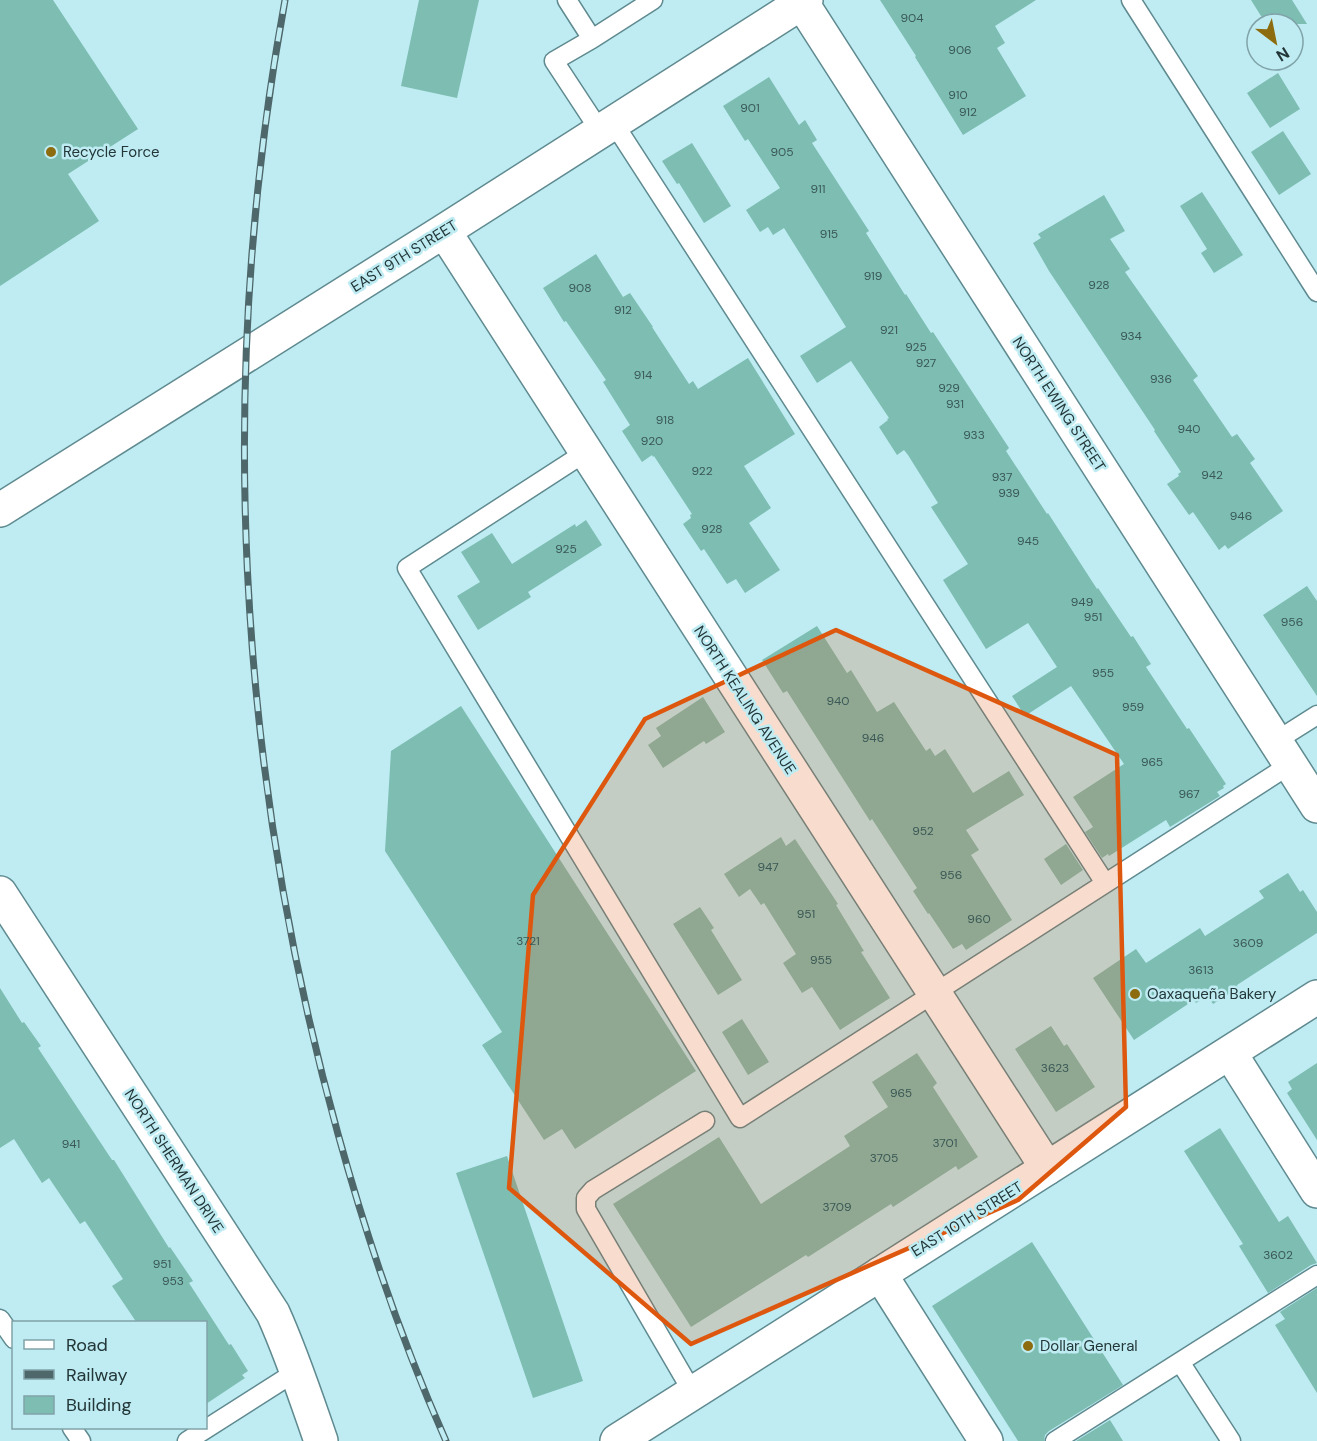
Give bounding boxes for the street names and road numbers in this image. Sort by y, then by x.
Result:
street label: EAST 9TH STREET [347,215,461,297]
street label: NORTH EWING STREET [1008,333,1110,475]
street label: NORTH KEALING AVENUE [689,622,801,778]
street label: NORTH SHERMAN DRIVE [120,1085,228,1237]
street label: EAST 10TH STREET [908,1177,1026,1261]

